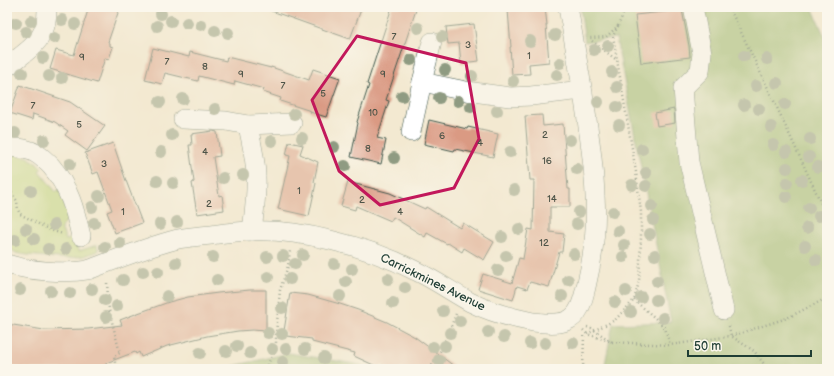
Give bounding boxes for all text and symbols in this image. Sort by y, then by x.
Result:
house number: 7 [392,31,397,43]
house number: 3 [465,39,471,51]
house number: 1 [527,50,531,62]
house number: 9 [79,51,85,63]
house number: 7 [165,56,170,68]
house number: 8 [202,61,208,73]
house number: 9 [238,68,244,80]
house number: 9 [380,68,386,80]
house number: 7 [281,80,286,92]
house number: 5 [320,88,326,100]
house number: 7 [31,100,36,112]
house number: 10 [368,107,378,119]
house number: 5 [76,119,82,131]
house number: 2 [542,129,548,141]
house number: 6 [439,130,445,142]
house number: 4 [477,137,483,149]
house number: 8 [365,143,371,155]
house number: 4 [202,146,208,158]
house number: 16 [542,155,552,167]
house number: 3 [101,158,107,170]
house number: 1 [297,185,301,197]
house number: 14 [547,193,557,205]
house number: 2 [359,194,365,206]
house number: 2 [206,198,212,210]
house number: 1 [121,206,125,218]
house number: 4 [397,206,403,218]
house number: 12 [539,237,549,249]
street label: Carrickmines Avenue [378,250,488,314]
scale bar [688,332,811,358]
text: 50 m [694,339,721,354]

